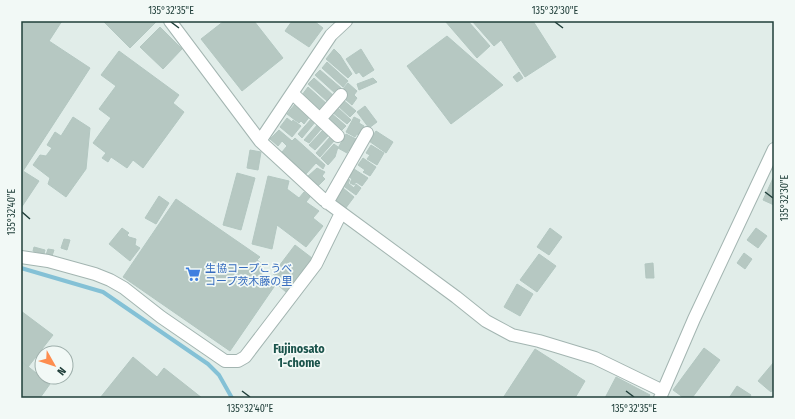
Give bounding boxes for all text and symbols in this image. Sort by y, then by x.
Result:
text: 135°32'35"E [148,5,194,17]
text: 135°32'30"E [532,5,579,17]
text: 135°32'30"E [779,174,791,221]
text: 135°32'40"E [6,188,18,235]
place label: 生協コープこうべ コープ茨木藤の里 [205,262,292,288]
supermarket icon: 生協コープこうべ コープ茨木藤の里 [184,265,202,283]
district label: Fujinosato 1-chome [273,342,325,370]
north arrow [34,345,74,385]
text: N [54,364,69,378]
text: 135°32'40"E [227,403,274,415]
text: 135°32'35"E [611,403,657,415]

